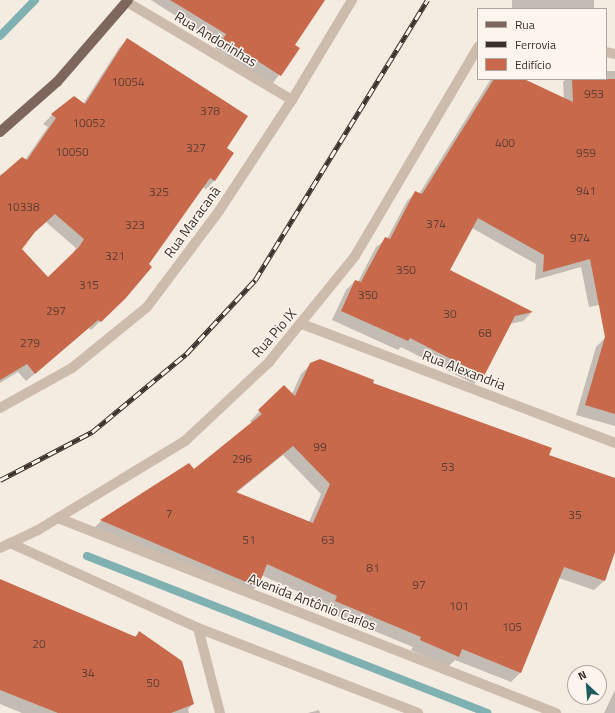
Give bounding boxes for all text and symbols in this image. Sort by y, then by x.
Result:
street label: Rua Andorinhas [172,8,260,70]
legend [477,8,607,80]
text: Rua [515,15,535,34]
text: Ferrovia [515,35,556,54]
text: Edifício [515,55,551,74]
house number: 10054 [111,75,145,89]
house number: 953 [584,87,604,101]
house number: 378 [200,104,220,118]
house number: 10052 [72,116,106,130]
house number: 400 [495,136,515,150]
house number: 327 [186,141,206,155]
house number: 10050 [55,145,89,159]
house number: 959 [576,146,596,160]
street label: Rua Maracanã [160,183,224,261]
house number: 941 [576,184,596,198]
house number: 325 [149,185,169,199]
house number: 10338 [6,200,40,214]
house number: 374 [426,217,446,231]
house number: 323 [125,218,145,232]
house number: 974 [570,231,590,245]
house number: 321 [105,249,125,263]
house number: 350 [396,263,416,277]
house number: 315 [79,278,99,292]
house number: 350 [358,288,378,302]
house number: 297 [46,304,66,318]
street label: Rua Pio IX [248,305,300,361]
house number: 30 [443,307,457,321]
house number: 68 [478,326,492,340]
house number: 279 [20,336,40,350]
street label: Rua Alexandria [420,346,508,394]
house number: 99 [313,440,327,454]
house number: 296 [232,452,252,466]
house number: 53 [441,460,455,474]
house number: 7 [166,507,172,521]
house number: 35 [568,508,582,522]
house number: 51 [242,533,256,547]
house number: 63 [321,533,335,547]
house number: 81 [366,561,380,575]
street label: Avenida Antônio Carlos [246,570,378,634]
house number: 97 [412,578,426,592]
house number: 101 [449,599,469,613]
house number: 105 [502,620,522,634]
house number: 20 [32,637,46,651]
north arrow [567,665,607,705]
house number: 34 [81,666,95,680]
text: N [575,666,589,684]
house number: 50 [146,676,160,690]

